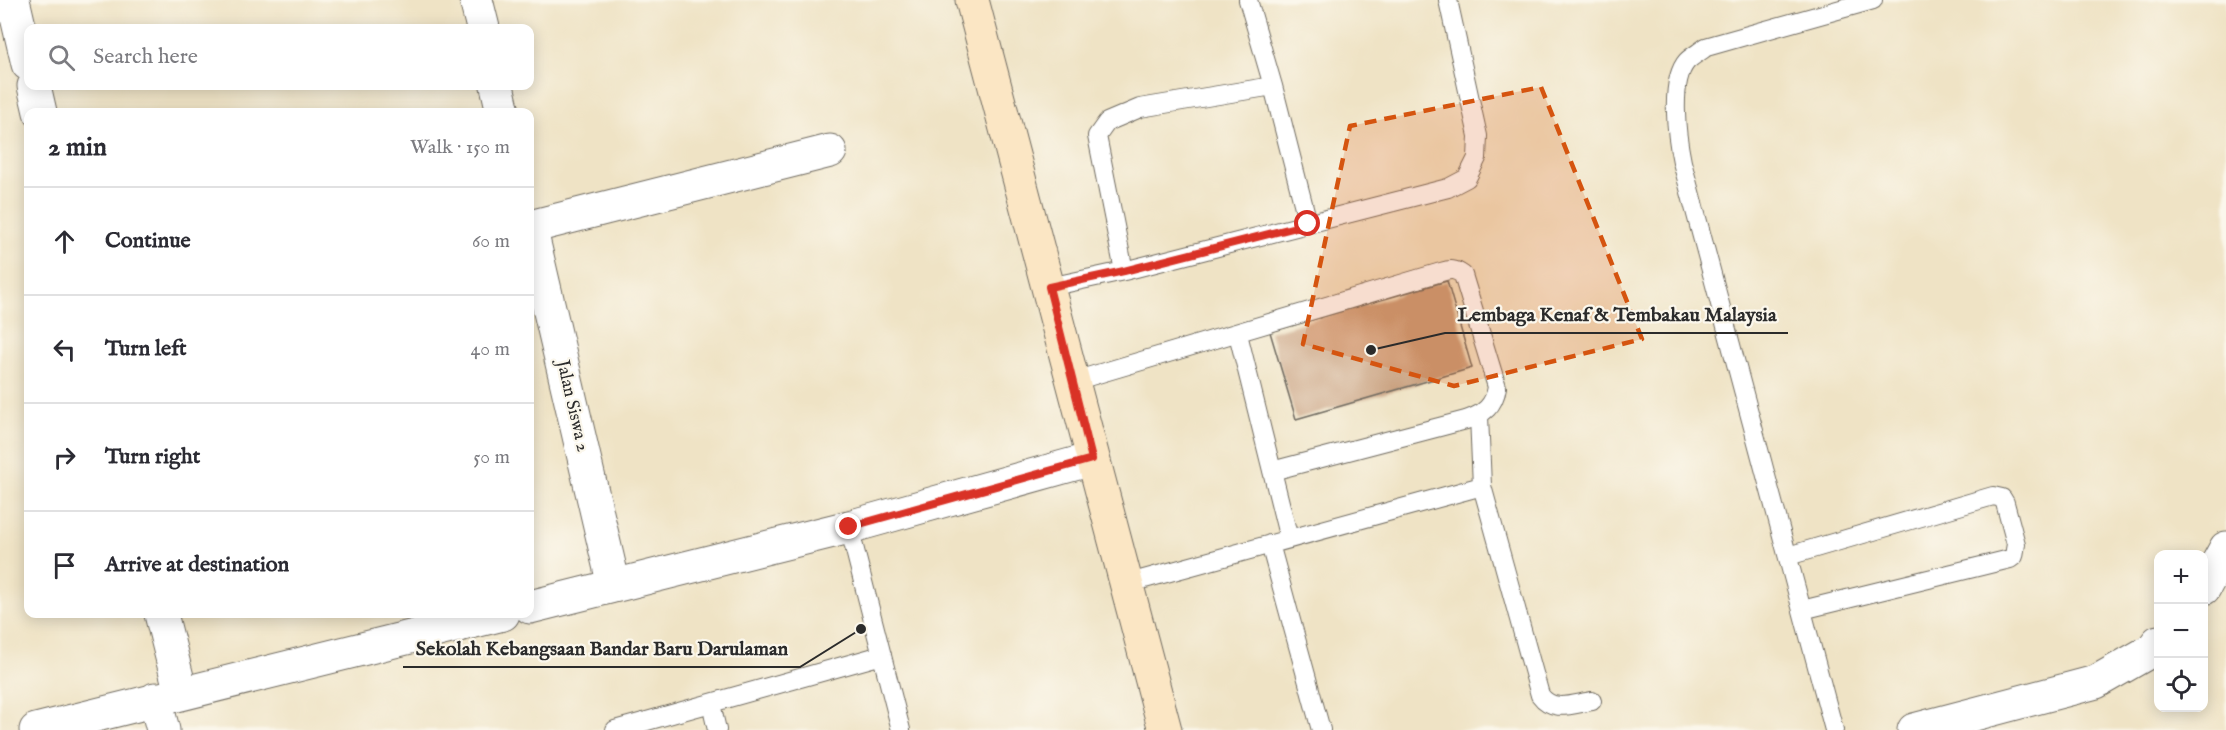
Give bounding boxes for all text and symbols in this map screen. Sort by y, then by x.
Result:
search box [24,24,534,90]
icon: search [45,41,78,74]
text: Search here [93,43,198,71]
text: 2 min [48,131,107,164]
text: Walk · 150 m [410,135,510,160]
route start [1294,210,1320,236]
icon: ahead [48,225,81,258]
text: Continue [105,227,191,255]
text: 60 m [472,229,510,254]
callout: Lembaga Kenaf & Tembakau Malaysia [1445,295,1788,333]
text: Lembaga Kenaf & Tembakau Malaysia [1457,303,1777,328]
icon: left [48,333,81,366]
text: Turn left [105,335,187,363]
text: 40 m [471,337,510,362]
street label: Jalan Siswa 2 [550,356,594,454]
icon: right [48,441,81,474]
text: Turn right [105,443,200,471]
text: 50 m [473,445,510,470]
route end [835,513,861,539]
icon: arrive [48,549,81,582]
map controls [2154,550,2208,712]
button: + [2154,550,2208,604]
text: Arrive at destination [105,551,289,579]
button: − [2154,604,2208,658]
callout: Sekolah Kebangsaan Bandar Baru Darulaman [403,629,800,667]
text: Sekolah Kebangsaan Bandar Baru Darulaman [416,637,789,662]
button: locate [2154,658,2208,712]

